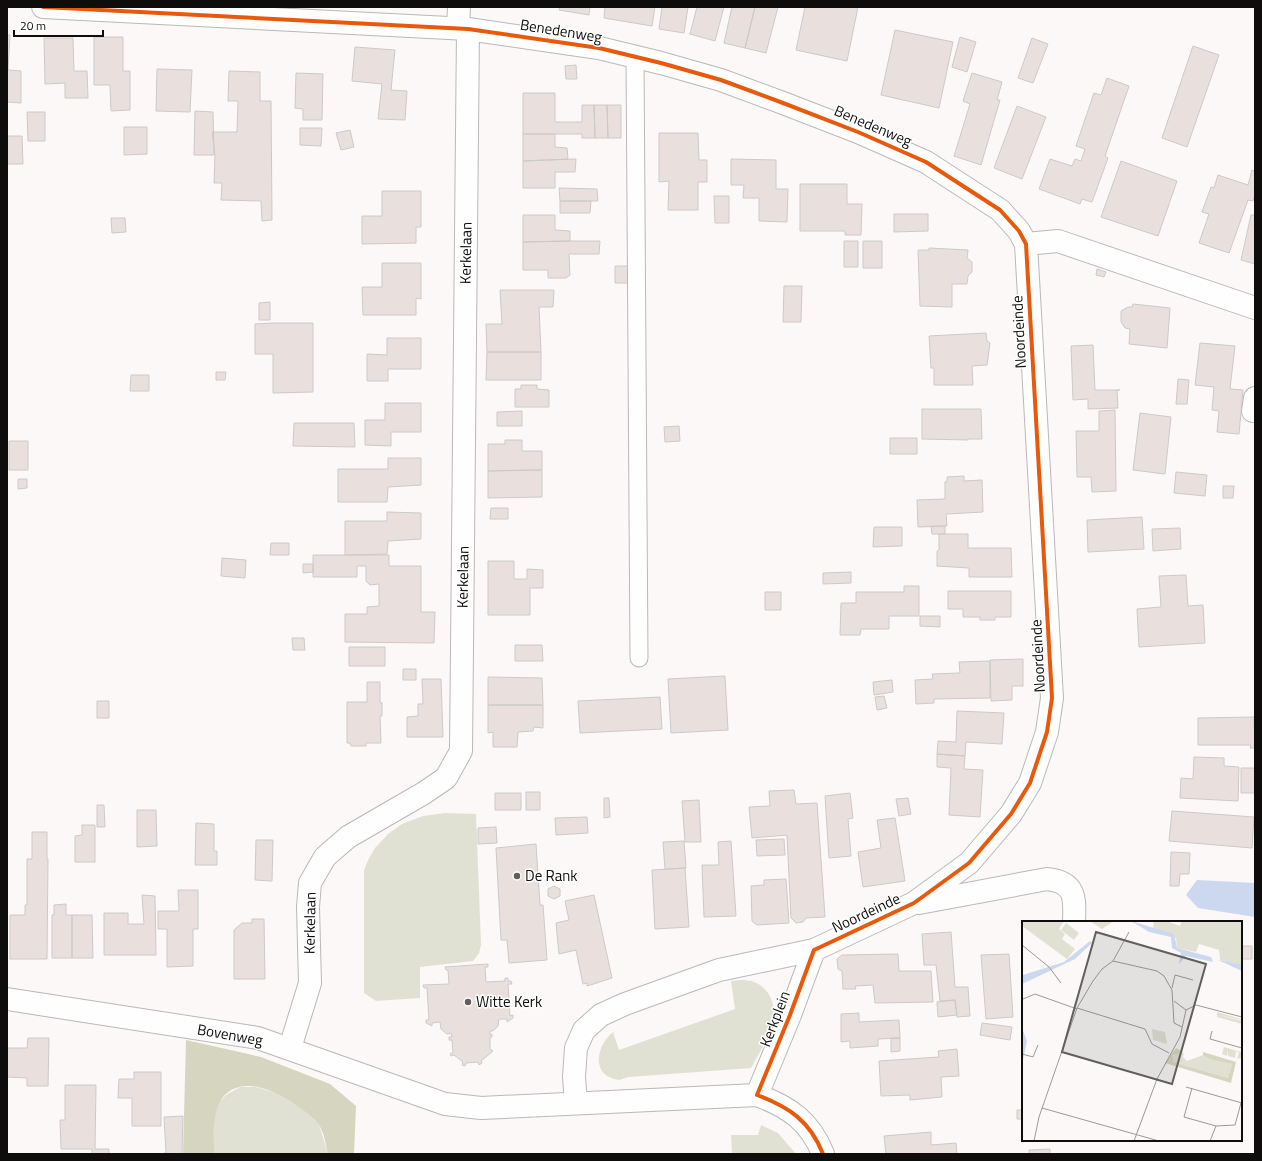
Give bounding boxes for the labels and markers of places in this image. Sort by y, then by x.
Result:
place label: De Rank [525,864,578,887]
marker: De Rank [512,871,522,881]
place label: Witte Kerk [476,990,542,1013]
marker: Witte Kerk [463,997,473,1007]

